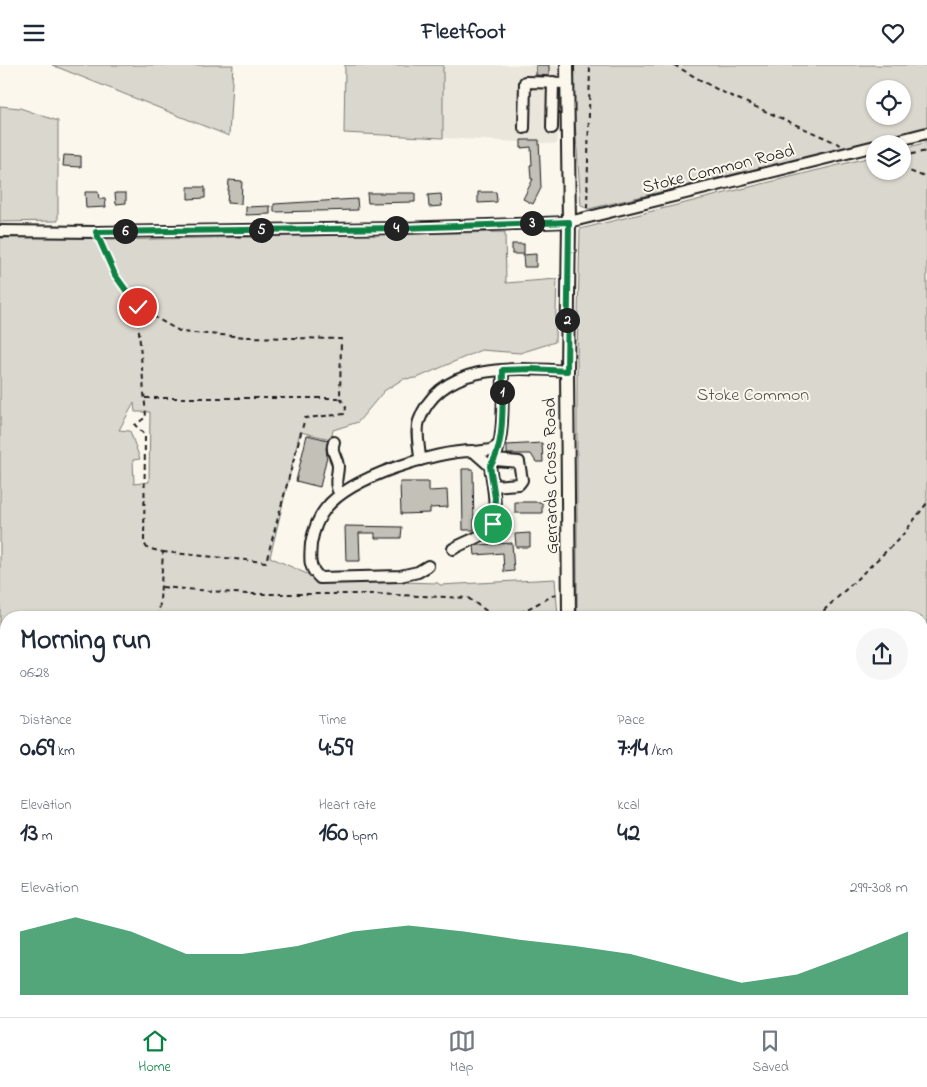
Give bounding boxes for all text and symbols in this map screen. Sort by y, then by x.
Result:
text: Fleetfoot [421,17,506,49]
icon: menu [20,19,48,47]
icon: heart [879,19,907,47]
map controls [866,80,911,180]
button: locate [866,80,911,125]
button: layers [866,135,911,180]
street label: Stoke Common Road [640,138,797,201]
pin: 3 [520,211,544,235]
text: 3 [530,213,535,234]
pin: 4 [384,215,408,241]
pin: 5 [248,217,274,243]
text: 4 [394,218,399,239]
pin: 6 [112,219,138,243]
text: 5 [257,220,266,241]
text: 6 [122,221,129,242]
pin [117,286,159,328]
icon: check [124,293,152,321]
pin: 2 [554,307,580,333]
text: 2 [564,310,571,331]
pin: 1 [490,379,514,405]
text: 1 [500,382,505,403]
park label: Stoke Common [697,383,809,409]
street label: Gerrards Cross Road [538,398,566,554]
pin [472,503,514,545]
icon: arrive [479,510,507,538]
text: Morning run [20,621,151,662]
button: share [856,628,908,680]
text: 06:28 [20,661,49,685]
text: Distance [20,710,72,731]
text: Time [319,710,346,731]
text: Pace [617,710,645,731]
text: 0.69 [20,731,54,767]
text: 4:59 [319,731,353,767]
text: 7:14 [617,731,648,767]
text: km [54,741,75,762]
text: /km [648,741,673,762]
text: Elevation [20,795,71,816]
text: Heart rate [319,795,376,816]
text: kcal [617,795,640,816]
text: 13 [20,816,38,852]
text: 160 [319,816,348,852]
text: 42 [617,816,640,852]
text: m [38,826,53,847]
text: bpm [348,826,378,847]
text: Elevation [20,876,79,900]
text: 299–308 m [850,876,908,900]
tab: Home [138,1027,171,1078]
tab: Map [448,1027,476,1078]
tab: Saved [752,1027,789,1078]

